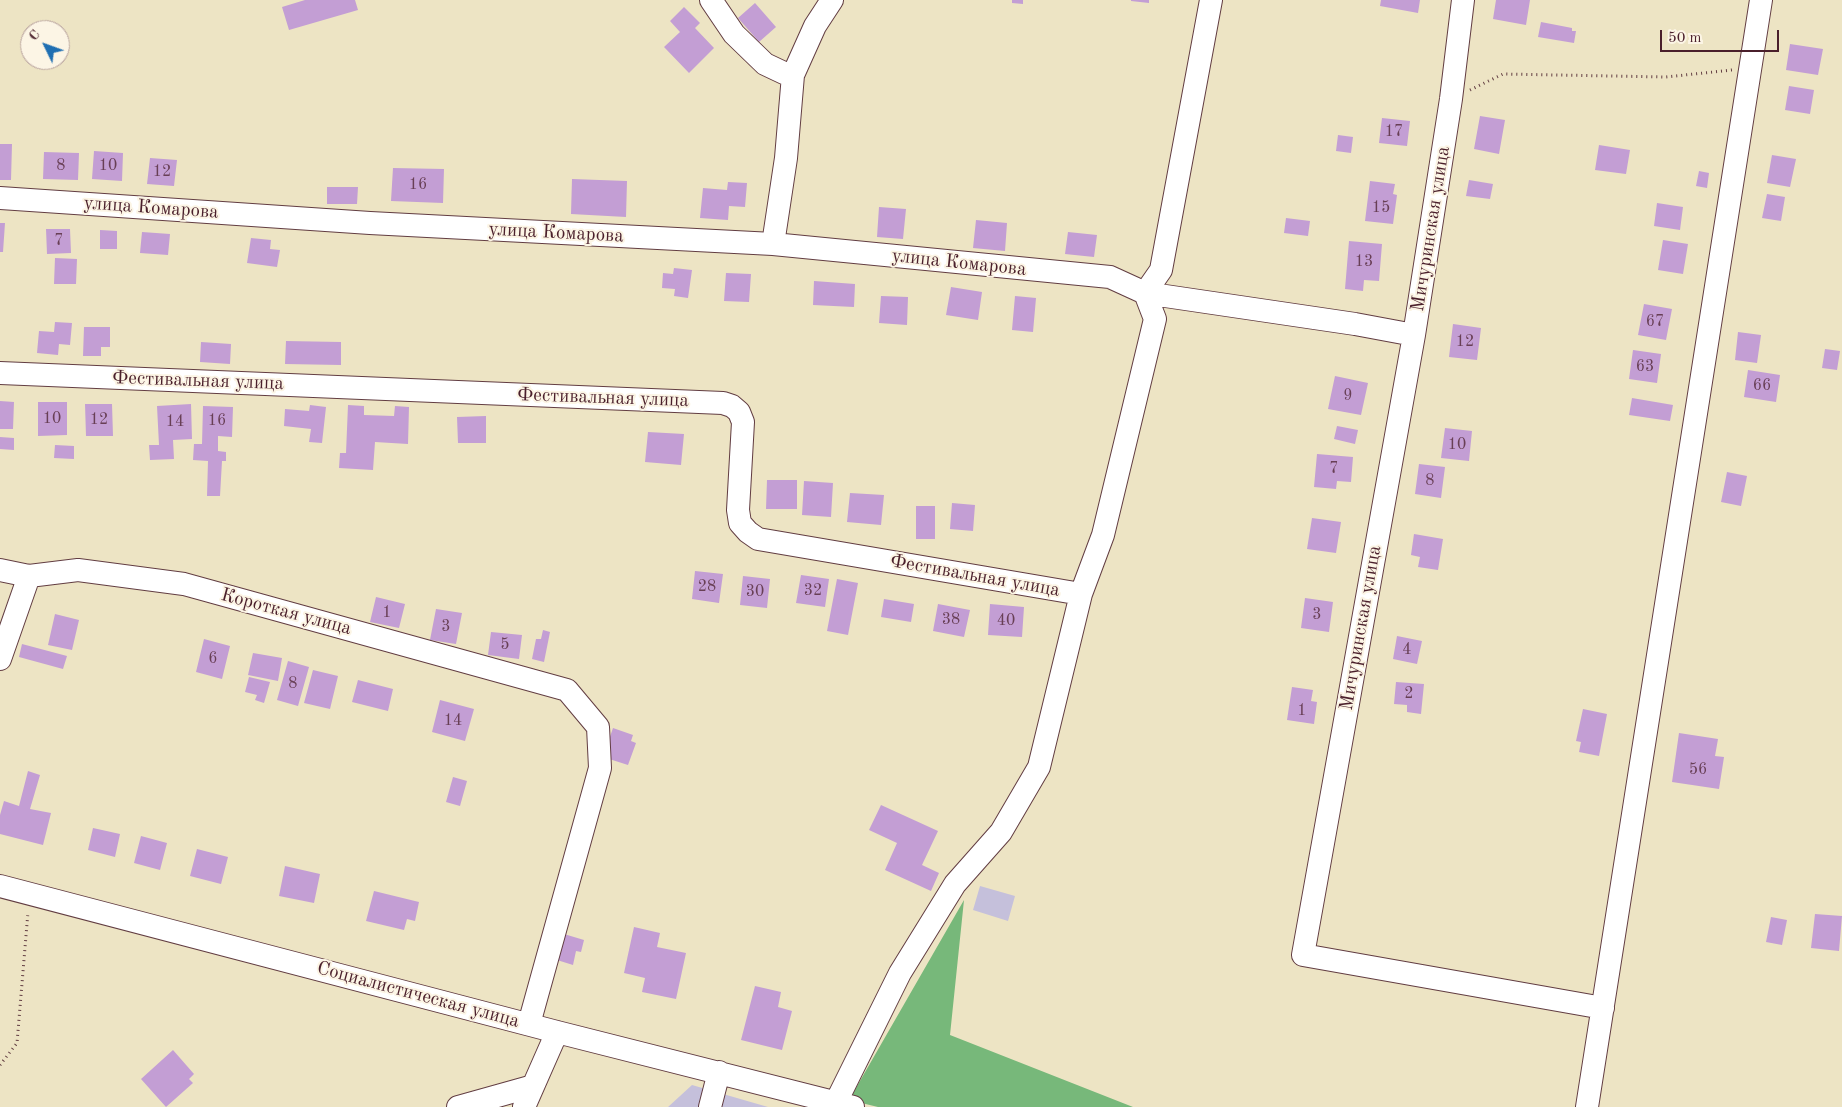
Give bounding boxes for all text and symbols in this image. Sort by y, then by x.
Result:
north arrow [20,20,70,70]
scale bar [1662,20,1781,52]
text: С [26,28,43,44]
text: 50 m [1668,31,1702,46]
house number: 17 [1385,122,1403,142]
street label: Мичуринская улица [1407,145,1455,313]
house number: 8 [56,156,66,176]
house number: 10 [99,156,117,176]
house number: 12 [153,162,171,182]
house number: 16 [409,175,427,195]
street label: улица Комарова [83,192,219,224]
house number: 15 [1372,198,1390,218]
street label: улица Комарова [488,218,624,248]
house number: 7 [54,231,64,251]
street label: улица Комарова [891,245,1027,281]
house number: 13 [1355,252,1373,272]
house number: 67 [1646,312,1664,332]
house number: 12 [1456,332,1474,352]
house number: 63 [1636,357,1654,377]
street label: Фестивальная улица [112,367,284,395]
house number: 66 [1753,376,1771,396]
street label: Фестивальная улица [517,384,689,412]
house number: 9 [1343,386,1353,406]
house number: 10 [43,409,61,429]
house number: 12 [90,410,108,430]
house number: 16 [208,411,226,431]
house number: 14 [166,412,184,432]
house number: 10 [1448,435,1466,455]
house number: 7 [1329,459,1339,479]
house number: 8 [1425,471,1435,491]
street label: Мичуринская улица [1335,544,1387,712]
street label: Фестивальная улица [888,550,1062,602]
house number: 28 [698,577,716,597]
house number: 32 [804,581,822,601]
house number: 30 [746,582,764,602]
street label: Короткая улица [218,584,354,640]
house number: 1 [382,603,392,623]
house number: 3 [1312,605,1322,625]
house number: 38 [942,610,960,630]
house number: 40 [997,611,1015,631]
house number: 3 [441,617,451,637]
house number: 5 [500,635,510,655]
house number: 4 [1402,640,1412,660]
house number: 6 [208,649,218,669]
house number: 8 [288,674,298,694]
house number: 2 [1404,684,1414,704]
house number: 1 [1297,701,1307,721]
house number: 14 [444,711,462,731]
house number: 56 [1689,760,1707,780]
street label: Социалистическая улица [314,957,522,1033]

